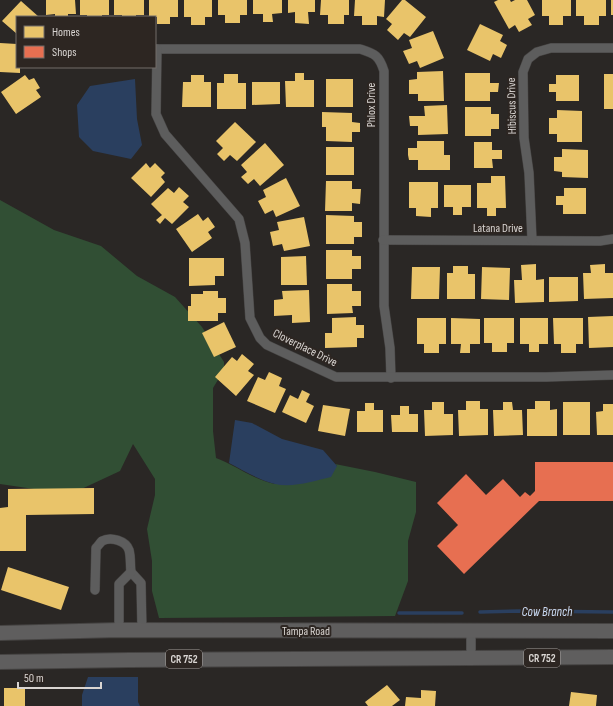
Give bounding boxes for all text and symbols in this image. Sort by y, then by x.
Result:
legend [16,16,156,68]
text: Homes [52,25,80,40]
text: Shops [52,45,77,60]
street label: Hibiscus Drive [504,77,520,135]
street label: Phlox Drive [364,82,379,127]
street label: Latana Drive [473,221,523,236]
street label: Cloverplace Drive [270,326,340,370]
water label: Cow Branch [522,604,573,620]
street label: Tampa Road [282,624,330,639]
road number: CR 752 [524,649,560,667]
road number: CR 752 [166,650,202,668]
scale bar [18,664,101,690]
text: 50 m [24,671,44,686]

